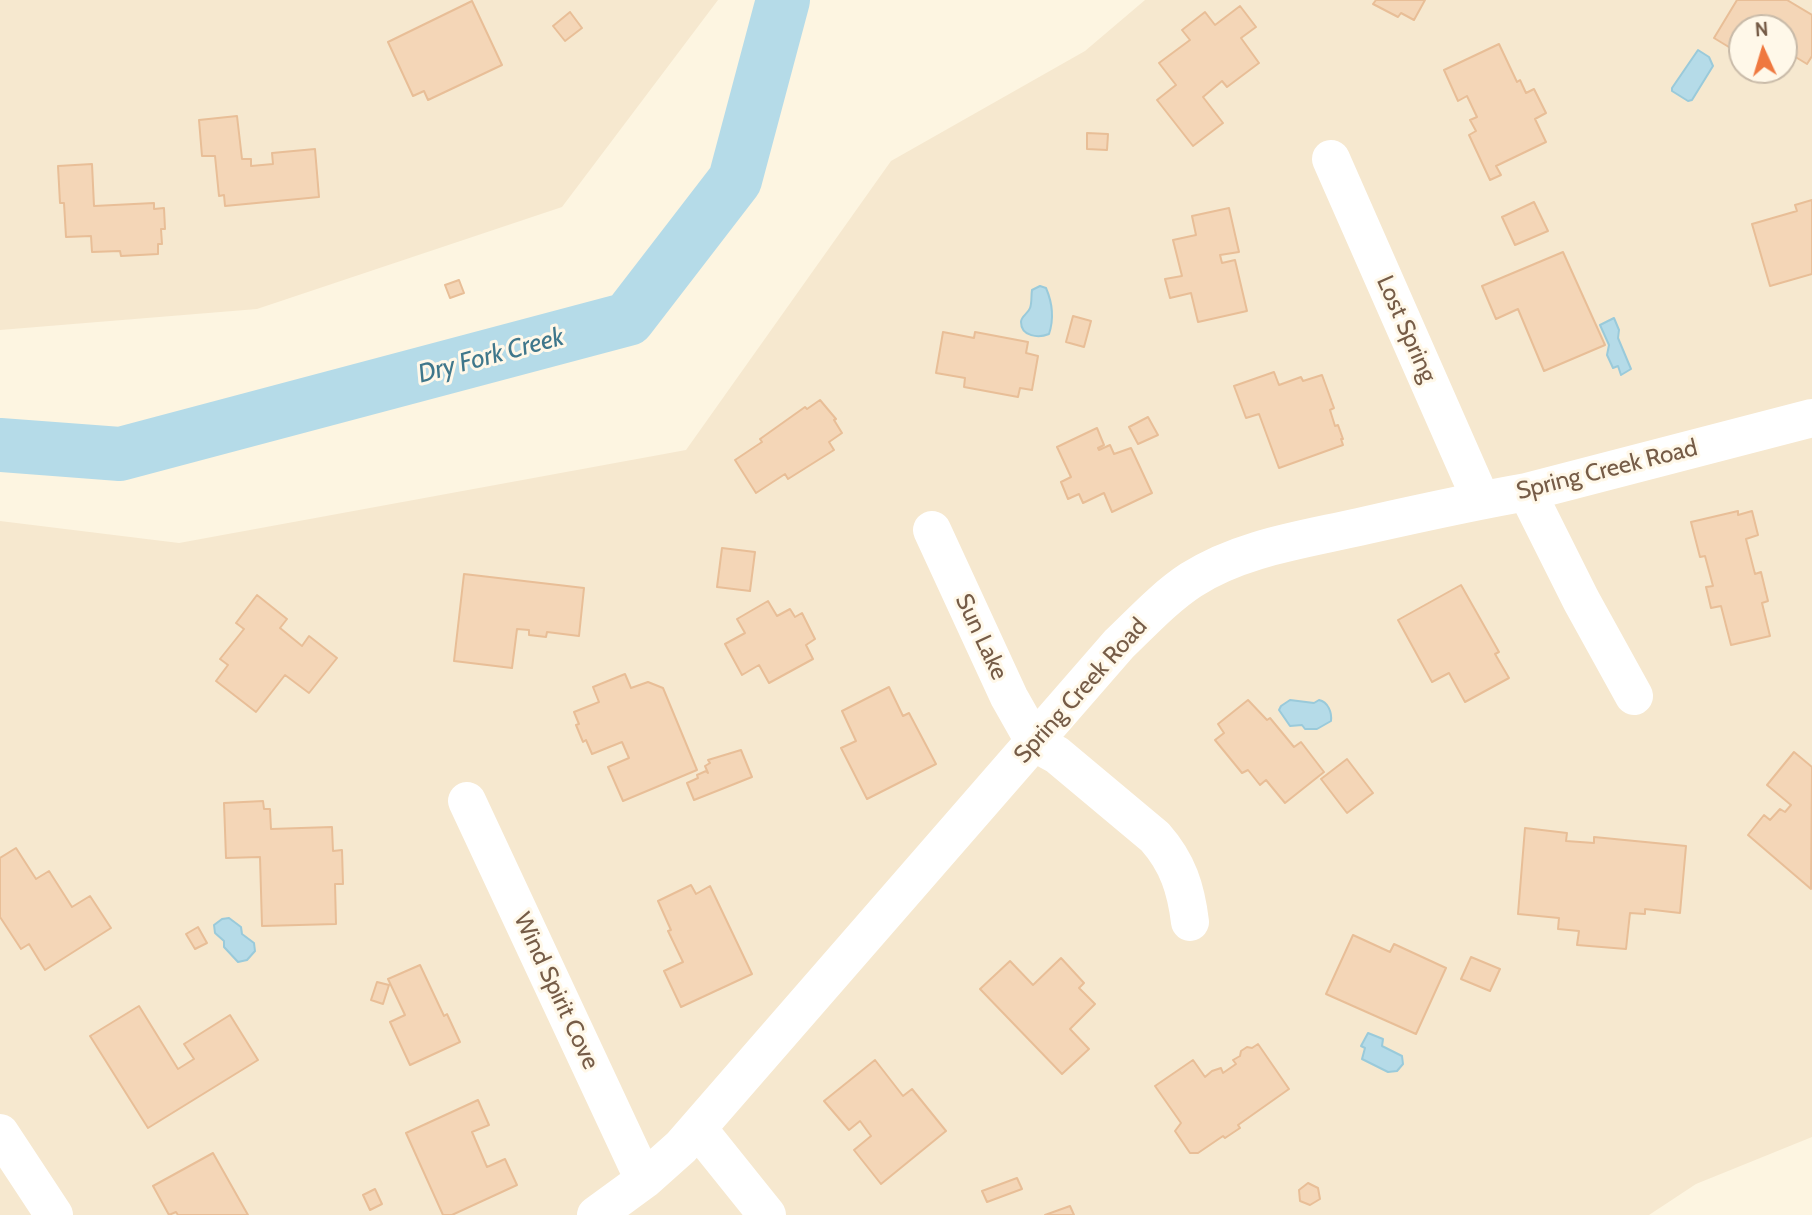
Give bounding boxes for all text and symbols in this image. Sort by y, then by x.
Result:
north arrow [1728,14,1798,84]
text: N [1754,18,1769,41]
street label: Lost Spring [1370,271,1442,387]
water label: Dry Fork Creek [415,322,567,390]
street label: Spring Creek Road [1514,434,1700,506]
street label: Sun Lake [949,590,1013,684]
street label: Spring Creek Road [1008,612,1154,770]
street label: Wind Spirit Cove [507,908,605,1074]

